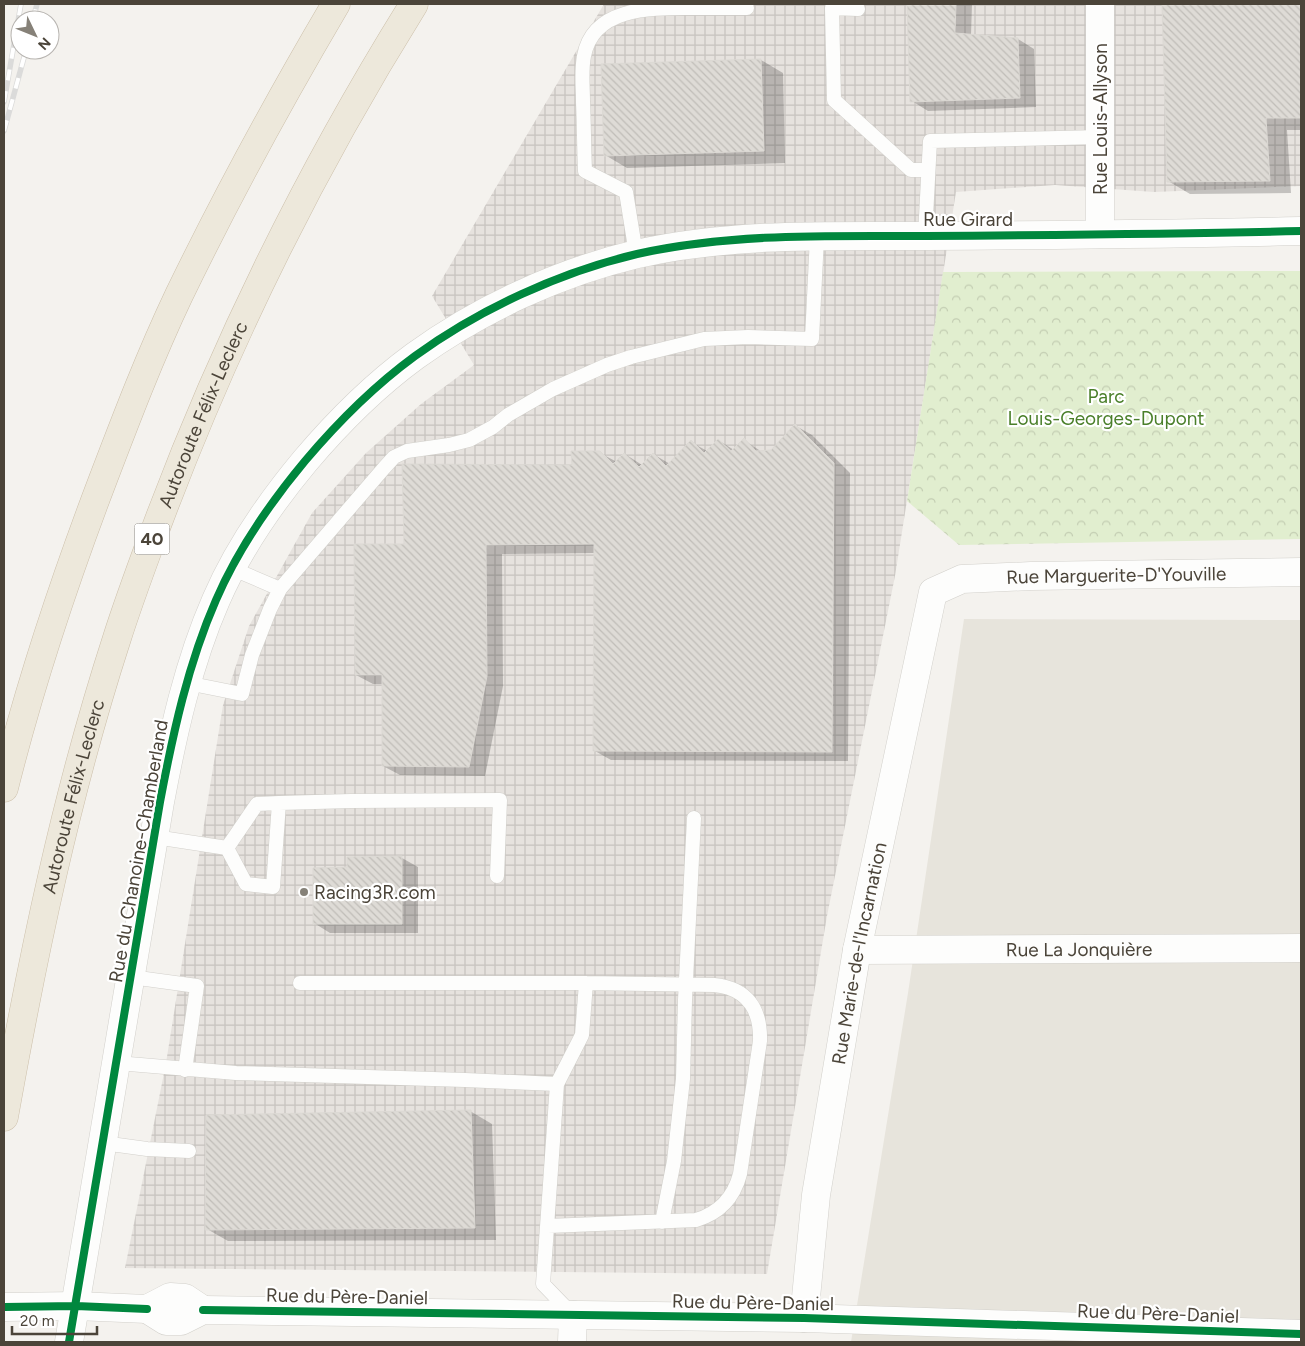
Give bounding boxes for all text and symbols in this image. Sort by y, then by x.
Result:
north arrow [10,10,60,60]
text: N [34,34,54,53]
street label: Rue Louis-Allyson [1089,43,1112,195]
street label: Rue Girard [923,208,1013,231]
street label: Autoroute Félix-Leclerc [154,318,253,511]
park label: Parc Louis-Georges-Dupont [1008,385,1204,430]
road number: 40 [134,524,170,554]
street label: Rue Marguerite-D'Youville [1006,562,1226,589]
street label: Autoroute Félix-Leclerc [38,697,109,896]
street label: Rue du Chanoine-Chamberland [104,718,173,984]
street label: Rue Marie-de-l'Incarnation [827,840,892,1066]
place label: Racing3R.com [314,881,436,904]
marker: Racing3R.com [298,886,310,898]
street label: Rue La Jonquière [1006,938,1152,961]
street label: Rue du Père-Daniel [266,1284,428,1309]
street label: Rue du Père-Daniel [672,1290,834,1315]
street label: Rue du Père-Daniel [1077,1299,1239,1328]
scale bar [12,1304,98,1336]
text: 20 m [20,1312,54,1330]

